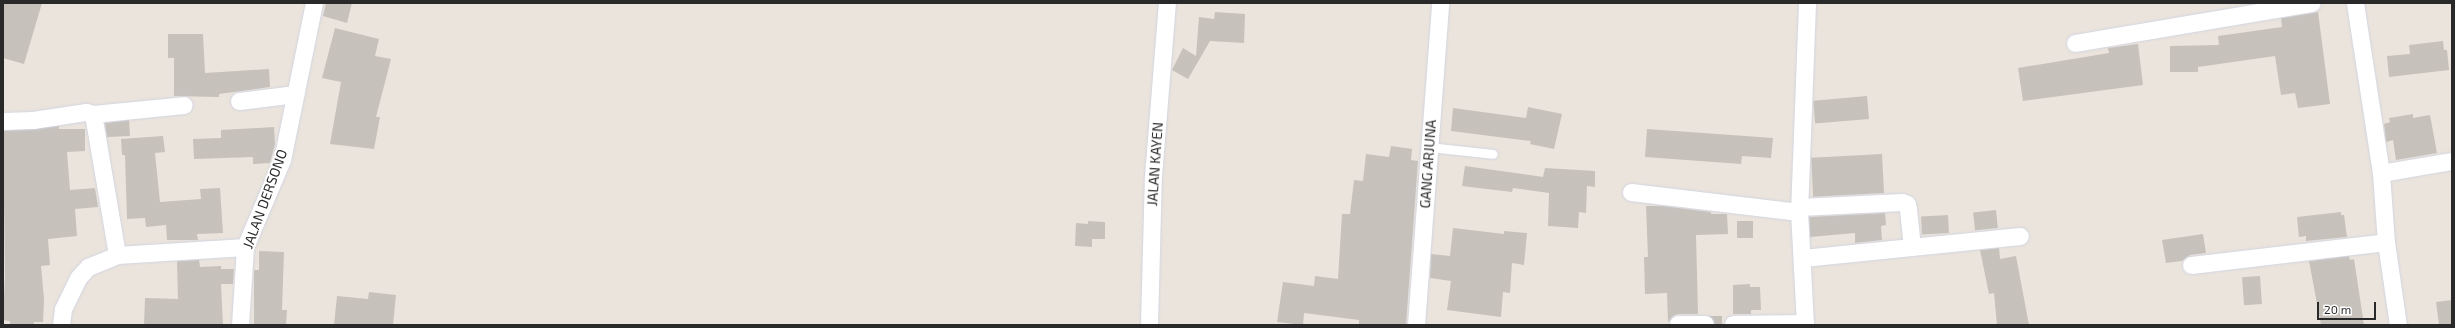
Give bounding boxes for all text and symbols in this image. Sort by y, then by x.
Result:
street label: GANG ARJUNA [1417,119,1439,209]
street label: JALAN KAYEN [1144,121,1166,207]
street label: JALAN DERSONO [239,147,291,251]
scale bar [2319,294,2378,320]
text: 20 m [2324,302,2351,316]

